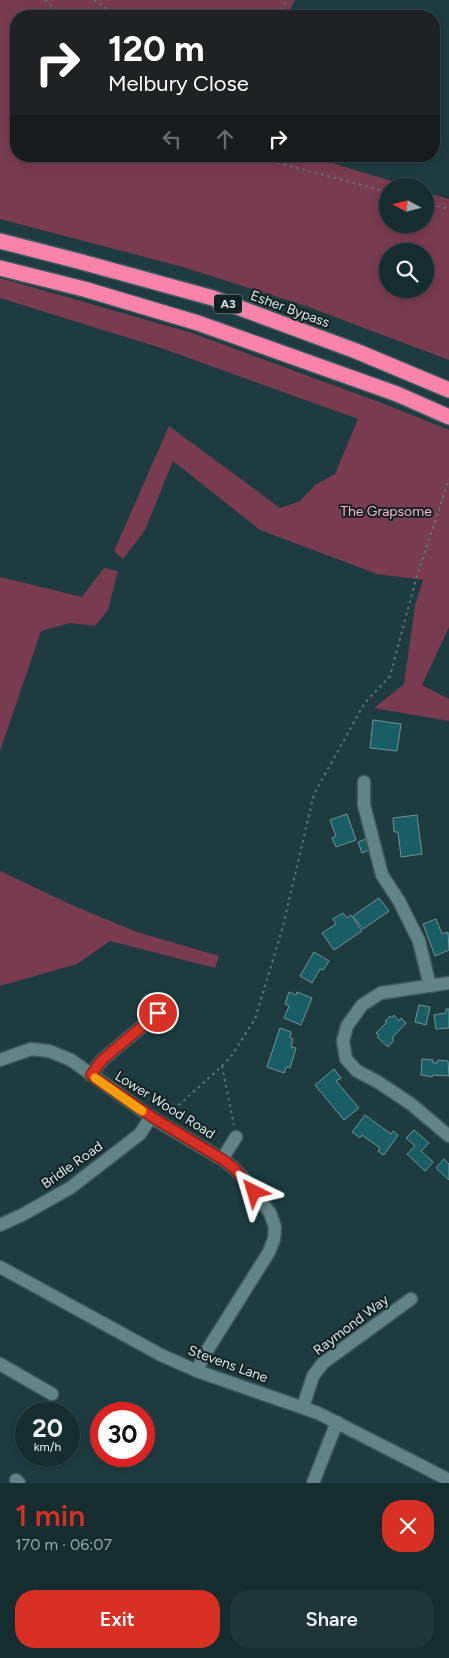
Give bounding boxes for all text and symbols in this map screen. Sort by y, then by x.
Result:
text: 120 m [108,28,205,70]
icon: right [25,30,90,95]
text: Melbury Close [108,70,249,97]
icon: left [158,125,186,153]
icon: ahead [211,125,239,153]
icon: right [264,125,292,153]
north arrow [379,178,434,232]
map controls [379,178,434,298]
button: search [379,243,434,298]
street label: Esher Bypass [248,287,332,331]
road number: A3 [214,294,242,314]
park label: The Grapsome [340,503,432,520]
pin [137,992,179,1034]
icon: arrive [144,999,172,1027]
street label: Lower Wood Road [112,1067,218,1143]
street label: Bridle Road [38,1138,106,1192]
position arrow [227,1165,279,1217]
street label: Raymond Way [310,1291,393,1359]
street label: Stevens Lane [186,1342,271,1386]
speed limit sign: 30 [90,1402,155,1467]
text: 20 [32,1413,63,1443]
text: km/h [34,1440,61,1454]
text: 1 min [15,1497,85,1534]
button: close [382,1500,434,1552]
text: 170 m · 06:07 [15,1535,112,1554]
button: Exit [15,1590,220,1648]
button: Share [230,1590,434,1648]

